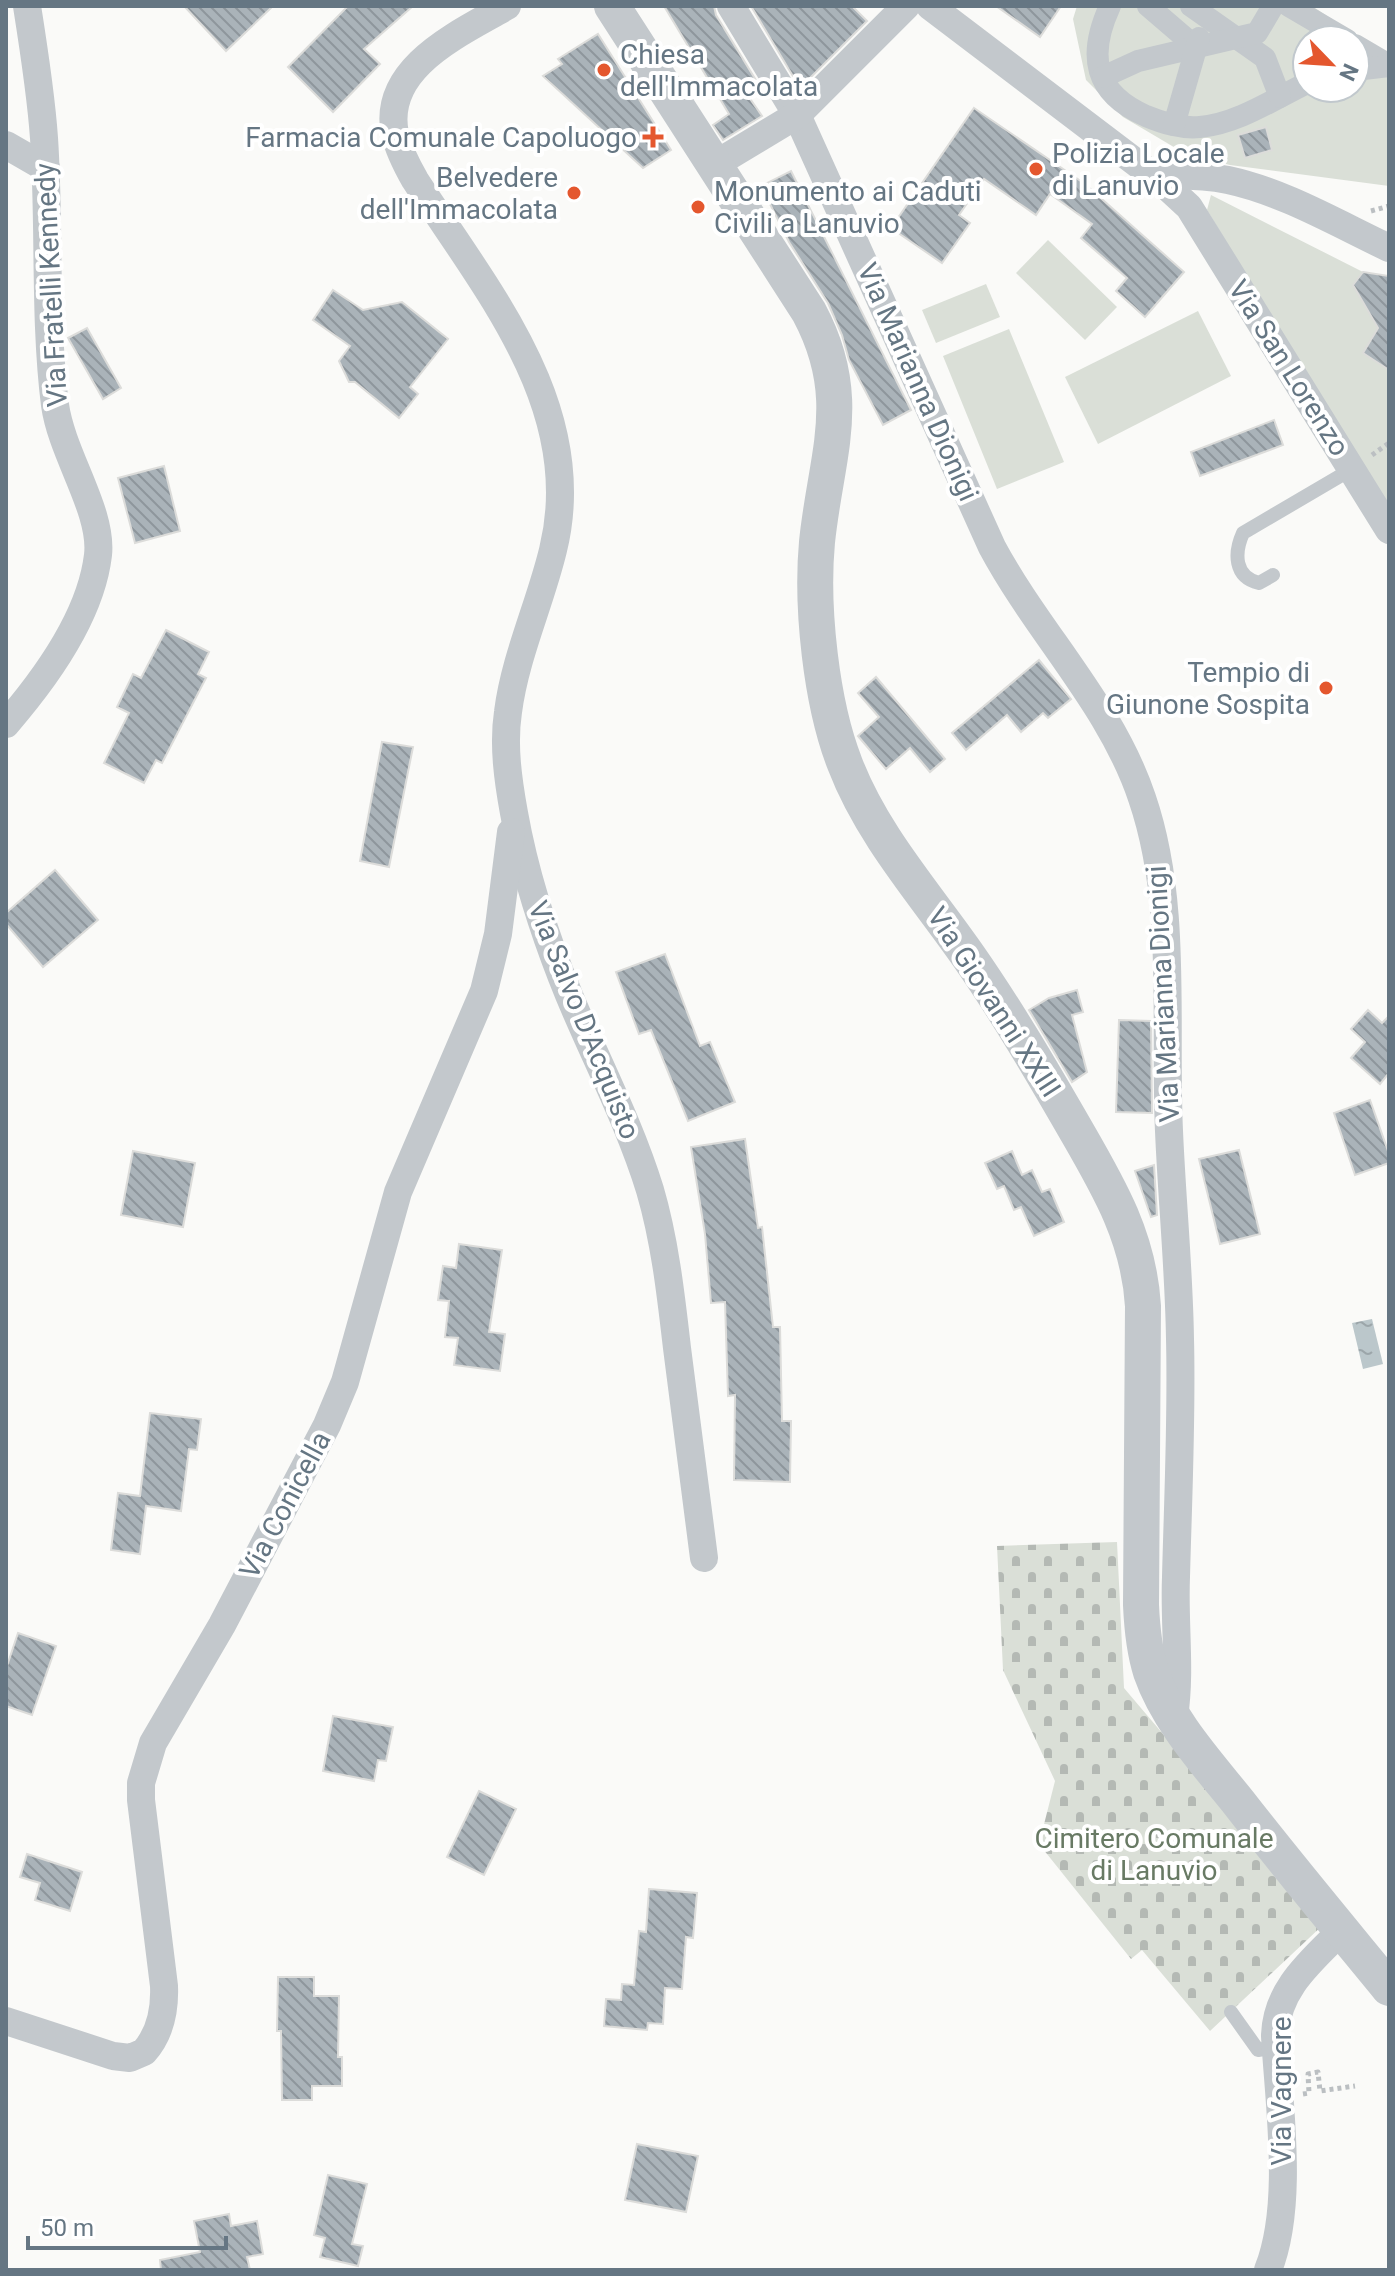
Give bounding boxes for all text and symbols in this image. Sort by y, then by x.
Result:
north arrow [1291,24,1371,104]
place label: Chiesa dell'Immacolata [620,38,818,103]
text: N [1334,60,1363,85]
marker: Chiesa dell'Immacolata [595,61,613,79]
place label: Farmacia Comunale Capoluogo [245,121,637,154]
marker: Farmacia Comunale Capoluogo [644,128,662,146]
place label: Polizia Locale di Lanuvio [1052,137,1225,202]
marker: Polizia Locale di Lanuvio [1027,160,1045,178]
place label: Belvedere dell'Immacolata [360,161,558,226]
street label: Via Fratelli Kennedy [28,162,74,408]
place label: Monumento ai Caduti Civili a Lanuvio [714,175,982,240]
marker: Belvedere dell'Immacolata [565,184,583,202]
marker: Monumento ai Caduti Civili a Lanuvio [689,198,707,216]
street label: Via Marianna Dionigi [851,258,985,506]
street label: Via San Lorenzo [1222,274,1356,462]
place label: Tempio di Giunone Sospita [1106,656,1310,721]
marker: Tempio di Giunone Sospita [1317,679,1335,697]
street label: Via Marianna Dionigi [1140,865,1186,1123]
street label: Via Salvo D'Acquisto [521,896,647,1144]
street label: Via Giovanni XXIII [920,901,1068,1103]
street label: Via Conicella [232,1426,338,1584]
park label: Cimitero Comunale di Lanuvio [1034,1822,1274,1887]
street label: Via Vagnere [1265,2016,1298,2166]
scale bar [28,2200,226,2250]
text: 50 m [40,2214,94,2242]

